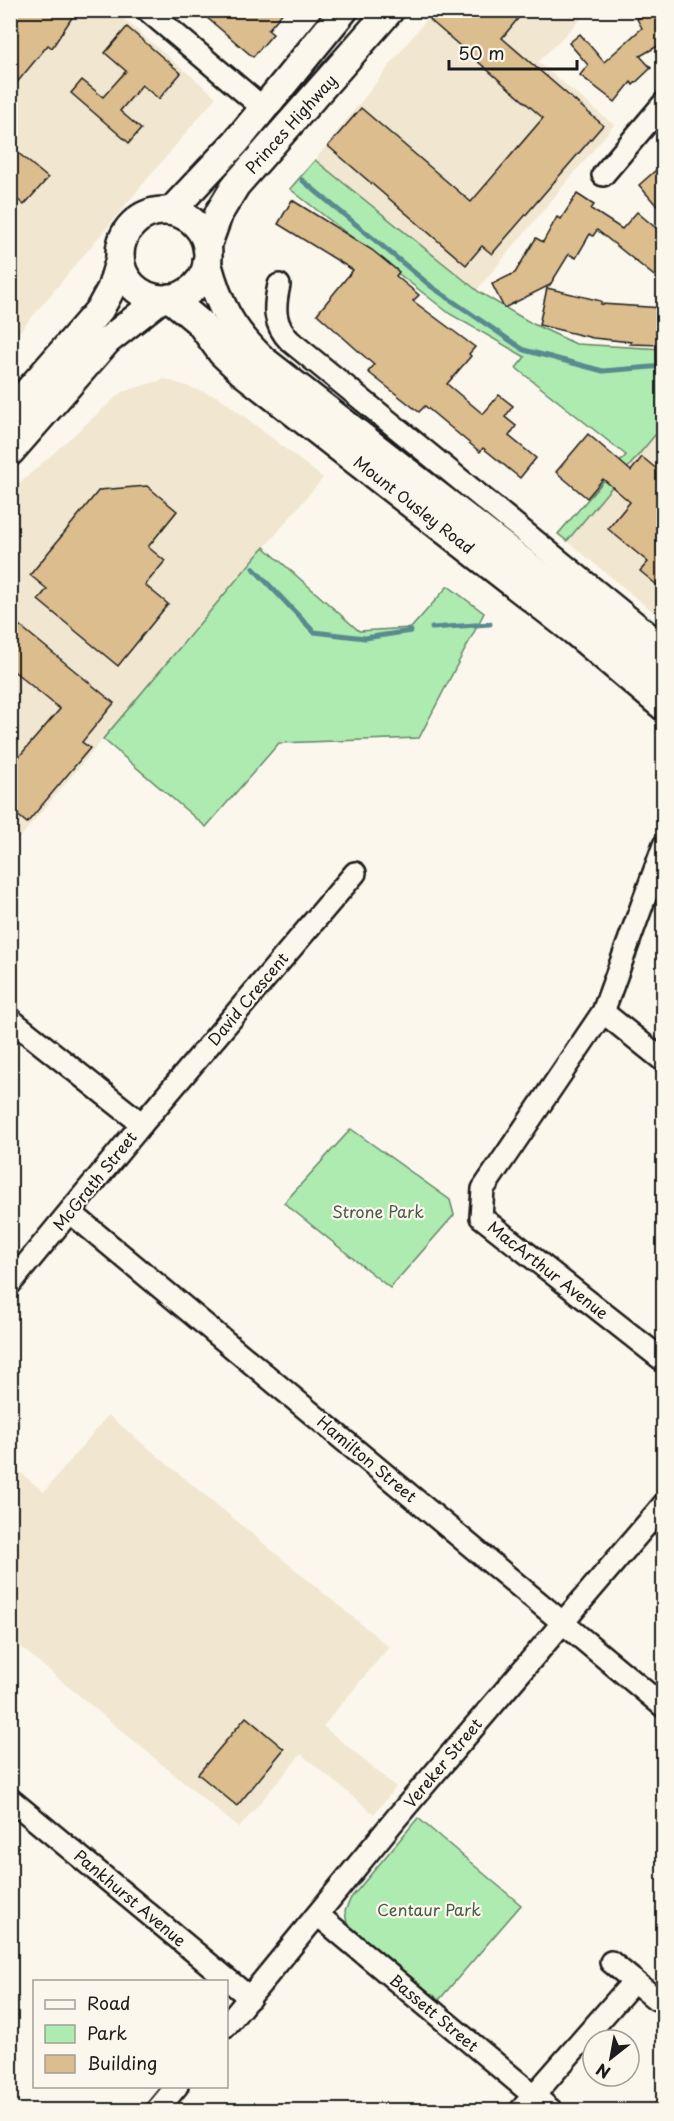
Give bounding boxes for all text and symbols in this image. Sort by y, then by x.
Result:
scale bar [449,33,576,71]
text: 50 m [458,39,505,66]
street label: Princes Highway [239,68,341,178]
street label: Mount Ousley Road [349,449,480,559]
street label: David Crescent [201,946,294,1050]
street label: McGrath Street [47,1125,142,1235]
park label: Strone Park [332,1199,424,1223]
street label: MacArthur Avenue [483,1214,614,1324]
street label: Hamilton Street [313,1409,423,1507]
street label: Vereker Street [398,1712,487,1812]
street label: Pankhurst Avenue [69,1843,192,1951]
park label: Centaur Park [377,1897,481,1921]
street label: Bassett Street [385,1968,485,2057]
legend [33,1980,228,2088]
text: Road [87,1989,131,2016]
text: Park [87,2019,127,2046]
north arrow [581,2028,641,2088]
text: Building [87,2049,157,2076]
text: N [591,2058,614,2085]

